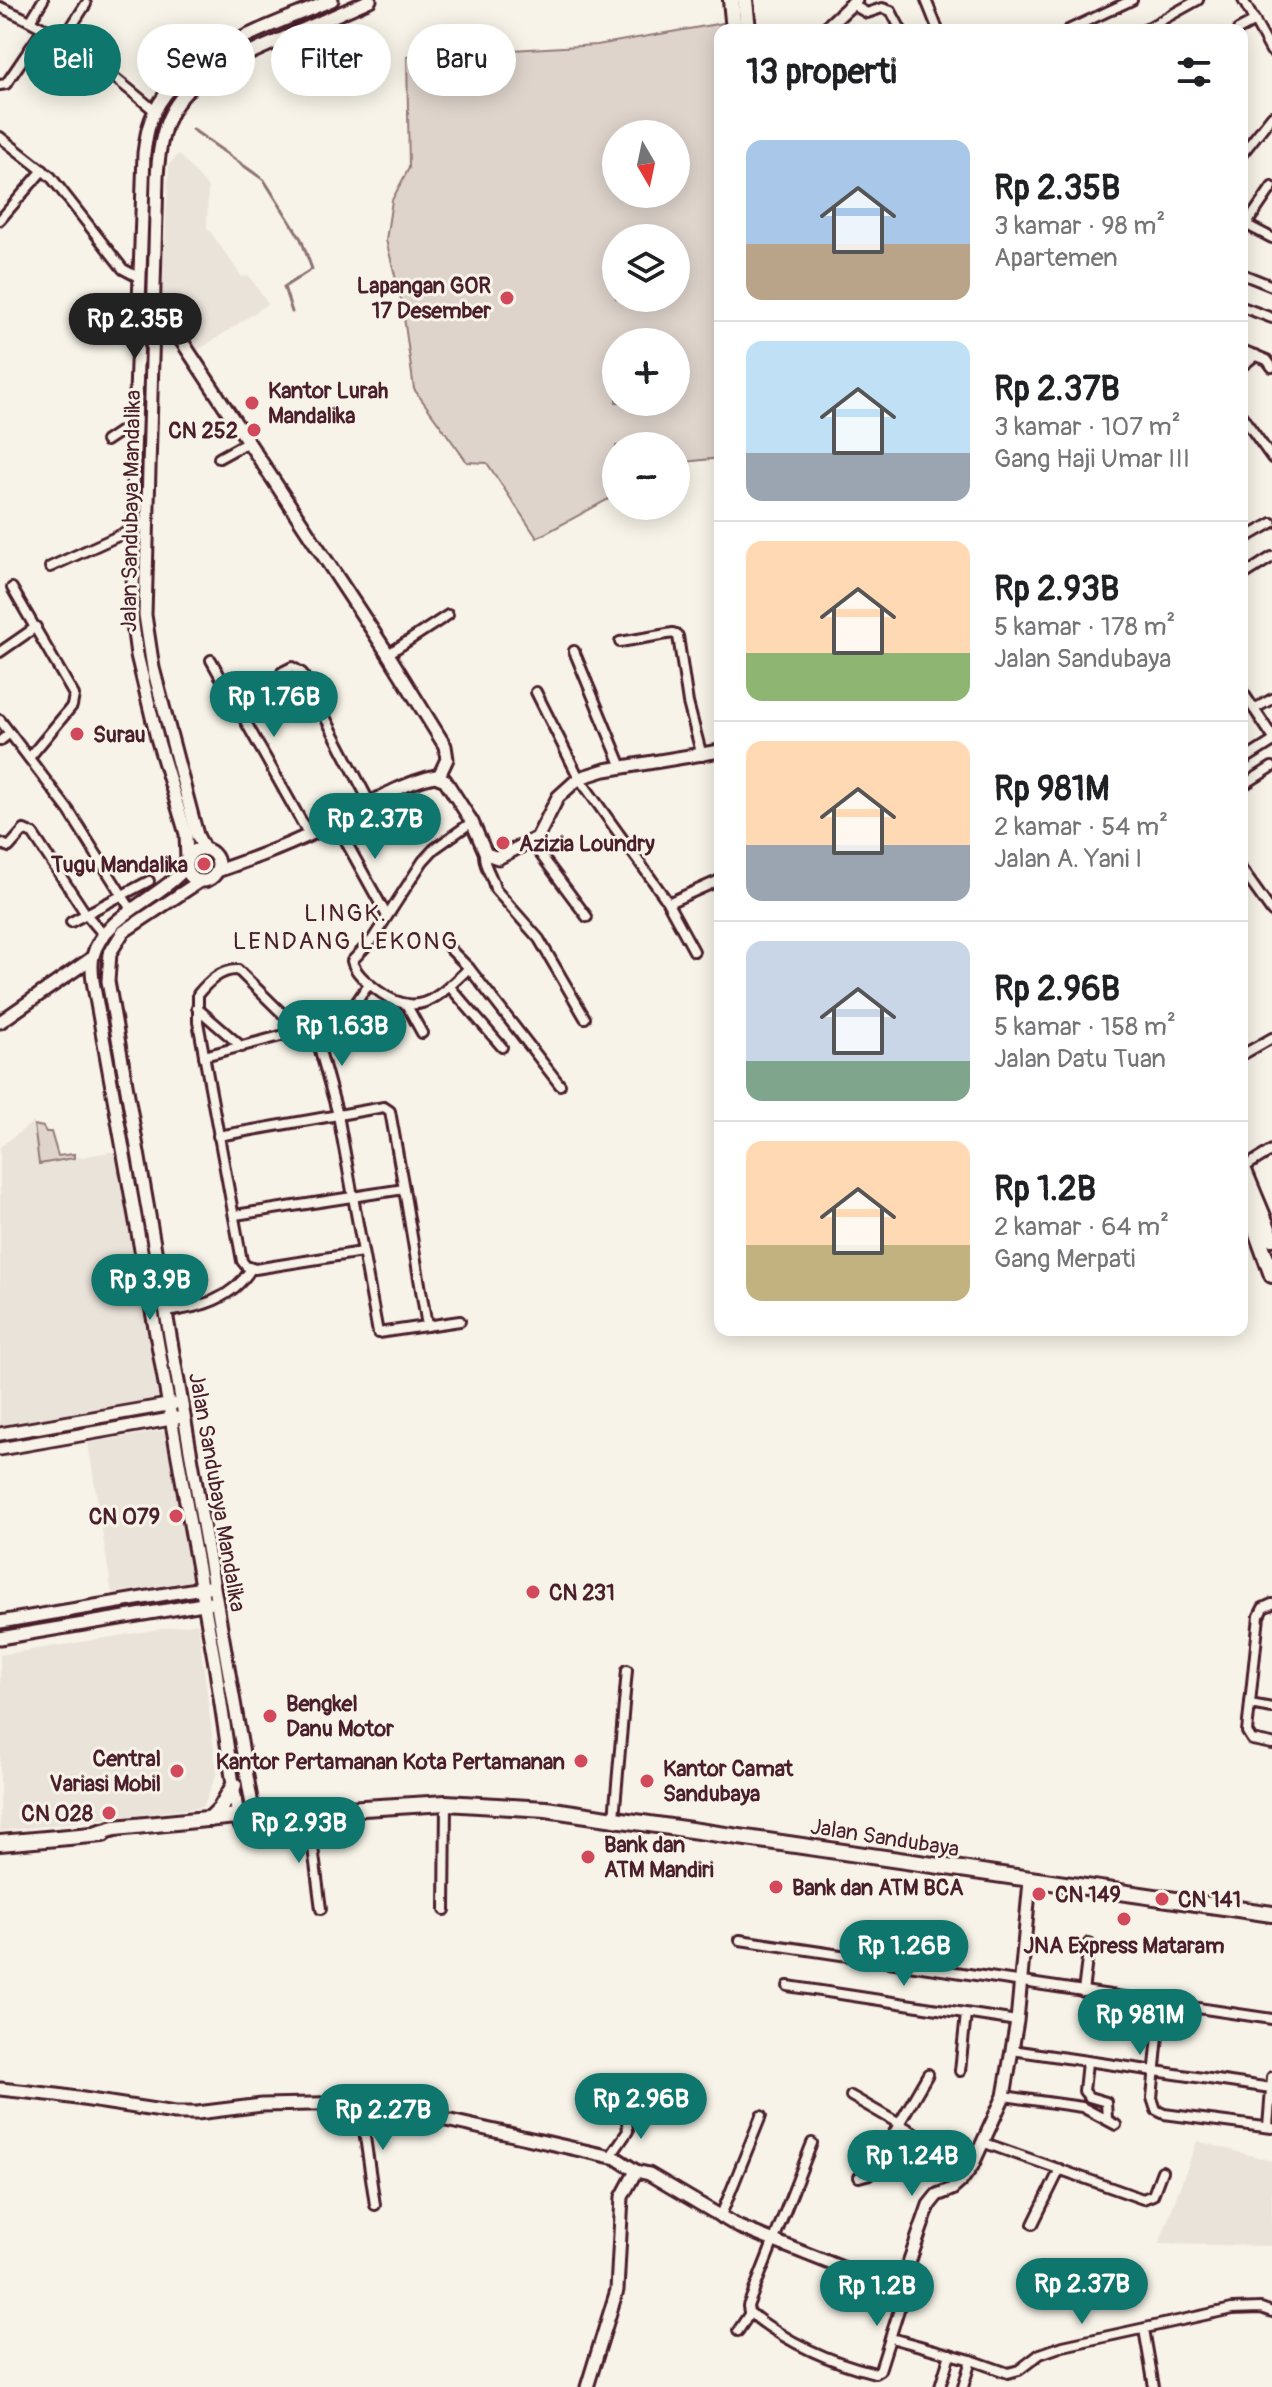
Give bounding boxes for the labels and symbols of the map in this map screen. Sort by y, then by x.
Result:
north arrow [602,120,690,208]
place label: Lapangan GOR 17 Desember [357,272,492,325]
marker: Lapangan GOR 17 Desember [498,289,516,307]
pin: Rp 2.35B [52,293,218,361]
place label: Kantor Lurah Mandalika [268,377,388,430]
street label: Jalan Sandubaya Mandalika [115,390,147,632]
marker: Kantor Lurah Mandalika [243,394,261,412]
place label: CN 252 [168,417,238,445]
marker: CN 252 [245,421,263,439]
pin: Rp 1.76B [191,671,357,739]
place label: Surau [93,721,146,749]
marker: Surau [68,725,86,743]
pin: Rp 2.37B [292,793,458,861]
place label: Azizia Loundry [519,830,655,858]
marker: Azizia Loundry [494,834,512,852]
place label: Tugu Mandalika [50,851,188,879]
marker: Tugu Mandalika [195,855,213,873]
district label: LINGK. LENDANG LEKONG [233,899,459,956]
pin: Rp 1.63B [259,1000,425,1068]
pin: Rp 3.9B [76,1254,224,1322]
street label: Jalan Sandubaya Mandalika [182,1370,252,1614]
place label: CN 079 [89,1503,160,1531]
marker: CN 079 [167,1507,185,1525]
place label: CN 231 [549,1579,615,1607]
marker: CN 231 [524,1583,542,1601]
place label: Bengkel Danu Motor [286,1690,395,1743]
marker: Bengkel Danu Motor [261,1707,279,1725]
place label: Central Variasi Mobil [49,1745,161,1798]
place label: Kantor Pertamanan Kota Pertamanan [216,1748,565,1776]
marker: Kantor Pertamanan Kota Pertamanan [572,1752,590,1770]
place label: Kantor Camat Sandubaya [663,1755,794,1808]
marker: Central Variasi Mobil [168,1762,186,1780]
marker: Kantor Camat Sandubaya [638,1772,656,1790]
pin: Rp 2.93B [216,1797,382,1865]
place label: CN 028 [21,1800,93,1828]
marker: CN 028 [100,1804,118,1822]
street label: Jalan Sandubaya [808,1812,961,1864]
place label: Bank dan ATM Mandiri [604,1831,714,1884]
marker: Bank dan ATM Mandiri [579,1848,597,1866]
place label: Bank dan ATM BCA [792,1874,964,1902]
marker: Bank dan ATM BCA [767,1878,785,1896]
place label: CN 149 [1055,1881,1121,1909]
marker: CN 149 [1030,1885,1048,1903]
place label: CN 141 [1178,1886,1241,1914]
marker: CN 141 [1153,1890,1171,1908]
marker: JNA Express Mataram [1115,1910,1133,1928]
pin: Rp 1.26B [821,1920,987,1988]
place label: JNA Express Mataram [1023,1932,1225,1960]
pin: Rp 981M [1066,1989,1214,2057]
pin: Rp 2.96B [558,2073,724,2141]
pin: Rp 2.27B [300,2084,466,2152]
pin: Rp 1.24B [829,2130,995,2198]
pin: Rp 2.37B [999,2258,1165,2326]
pin: Rp 1.2B [803,2260,951,2328]

